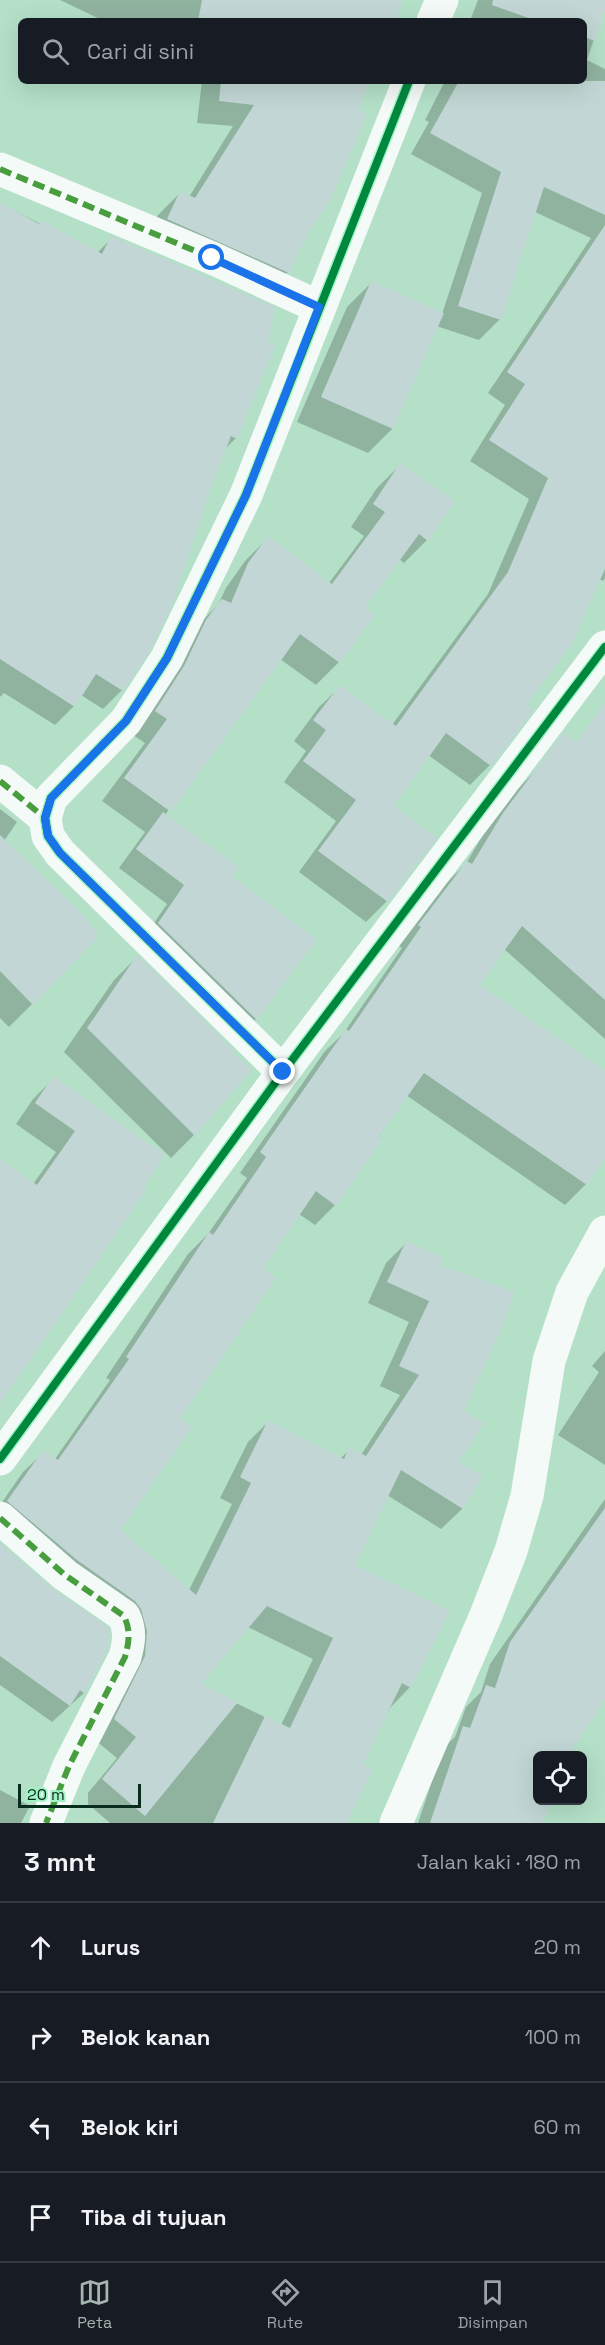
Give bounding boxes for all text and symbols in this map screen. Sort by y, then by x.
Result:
search box [18,18,587,84]
icon: search [39,35,72,68]
text: Cari di sini [87,37,194,65]
route start [198,244,224,270]
route end [269,1058,295,1084]
map controls [533,1751,587,1805]
button: locate [533,1751,587,1805]
scale bar [18,1781,141,1808]
text: 20 m [27,1784,65,1805]
text: 3 mnt [24,1845,96,1879]
text: Jalan kaki · 180 m [417,1849,581,1875]
icon: ahead [24,1931,57,1964]
text: Lurus [81,1933,140,1961]
text: 20 m [534,1934,581,1960]
icon: right [24,2021,57,2054]
text: Belok kanan [81,2023,210,2051]
text: 100 m [525,2024,581,2050]
icon: left [24,2111,57,2144]
text: Belok kiri [81,2113,178,2141]
text: 60 m [534,2114,581,2140]
icon: arrive [24,2201,57,2234]
text: Tiba di tujuan [81,2203,227,2231]
tab: Peta [77,2276,112,2333]
tab: Rute [267,2276,303,2333]
tab: Disimpan [458,2276,528,2333]

